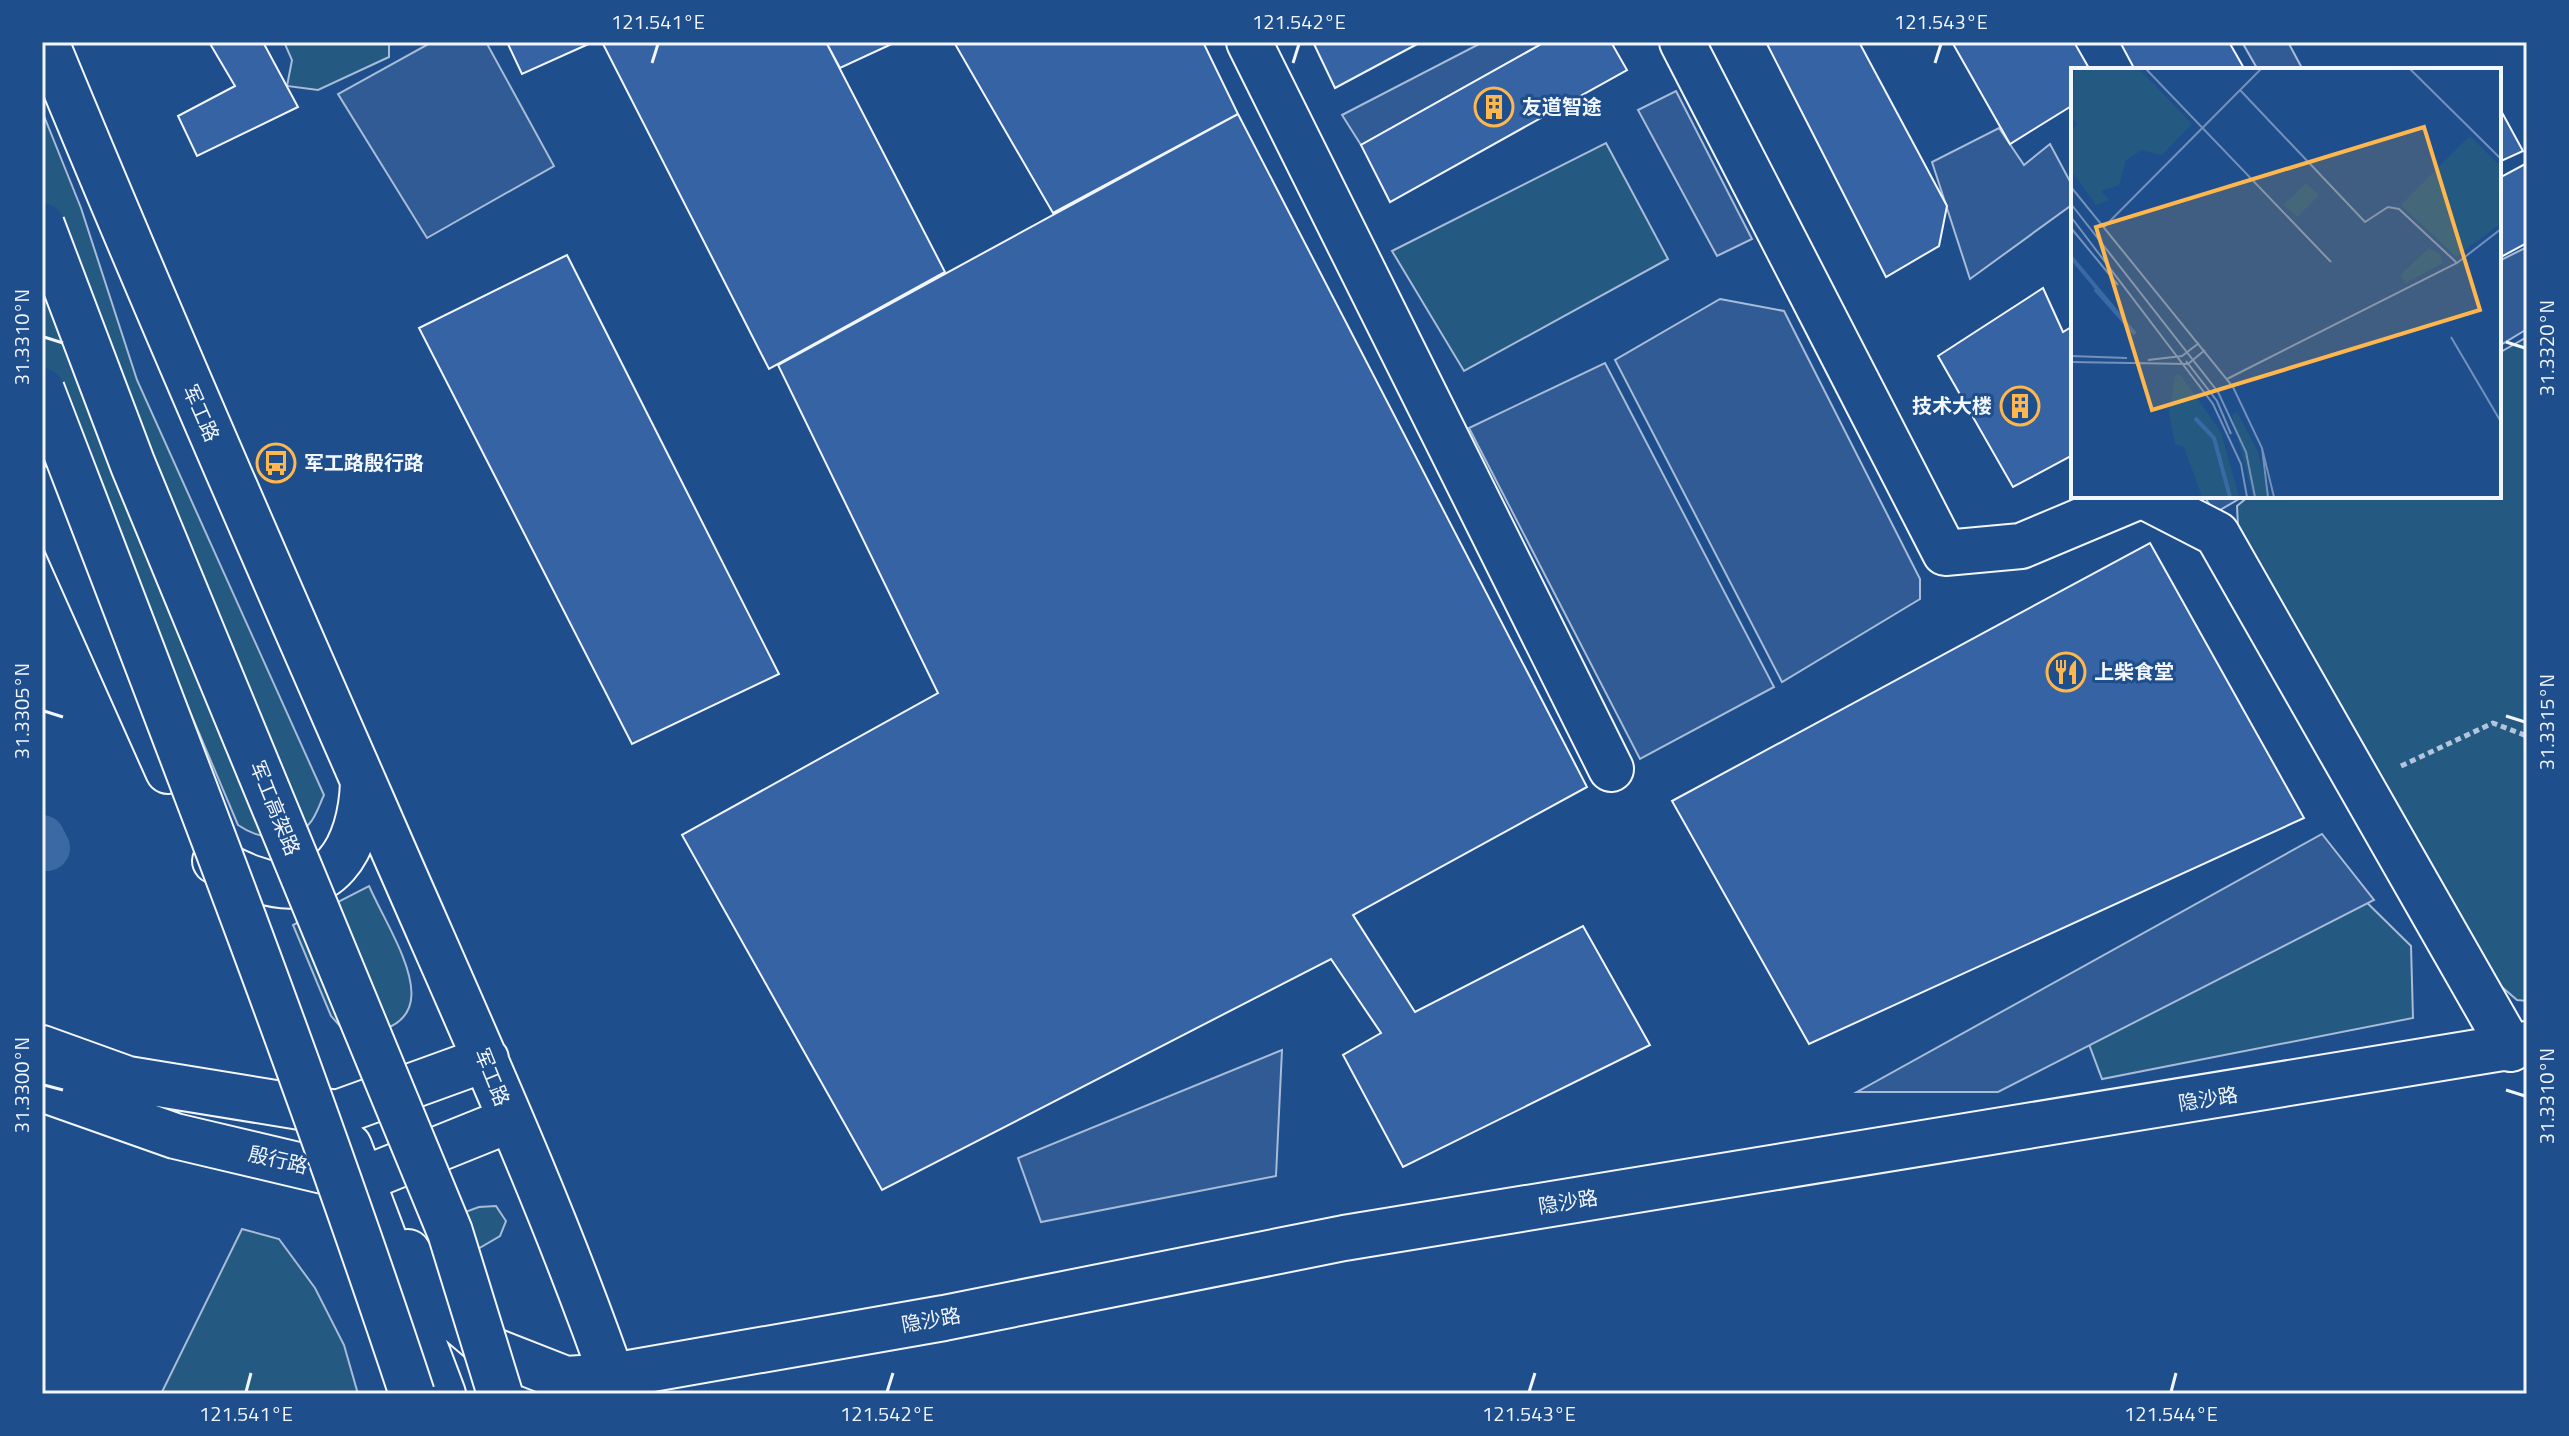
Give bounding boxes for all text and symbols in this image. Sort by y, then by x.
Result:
text: 121.541°E [611,6,705,37]
text: 121.542°E [1252,6,1346,37]
text: 121.543°E [1894,6,1988,37]
inset map [2071,68,2501,498]
building icon: 友道智途 [1473,86,1515,128]
place label: 友道智途 [1522,91,1602,122]
text: 31.3310°N [6,289,37,385]
text: 31.3320°N [2531,300,2562,396]
street label: 军工路 [175,379,228,447]
building icon: 技术大楼 [1999,385,2041,427]
place label: 技术大楼 [1912,390,1992,421]
bus stop icon: 军工路殷行路 [255,442,297,484]
place label: 军工路殷行路 [304,447,424,478]
restaurant icon: 上柴食堂 [2045,651,2087,693]
place label: 上柴食堂 [2094,656,2174,687]
text: 31.3305°N [6,663,37,759]
text: 31.3315°N [2531,674,2562,770]
street label: 军工高架路 [242,756,309,860]
text: 31.3300°N [6,1037,37,1133]
street label: 军工路 [467,1043,518,1110]
text: 31.3310°N [2531,1048,2562,1144]
street label: 隐沙路 [2176,1079,2240,1119]
street label: 殷行路 [245,1138,311,1181]
street label: 隐沙路 [1536,1182,1600,1222]
street label: 隐沙路 [899,1299,963,1340]
text: 121.541°E [199,1398,293,1429]
text: 121.542°E [840,1398,934,1429]
text: 121.543°E [1482,1398,1576,1429]
text: 121.544°E [2124,1398,2218,1429]

